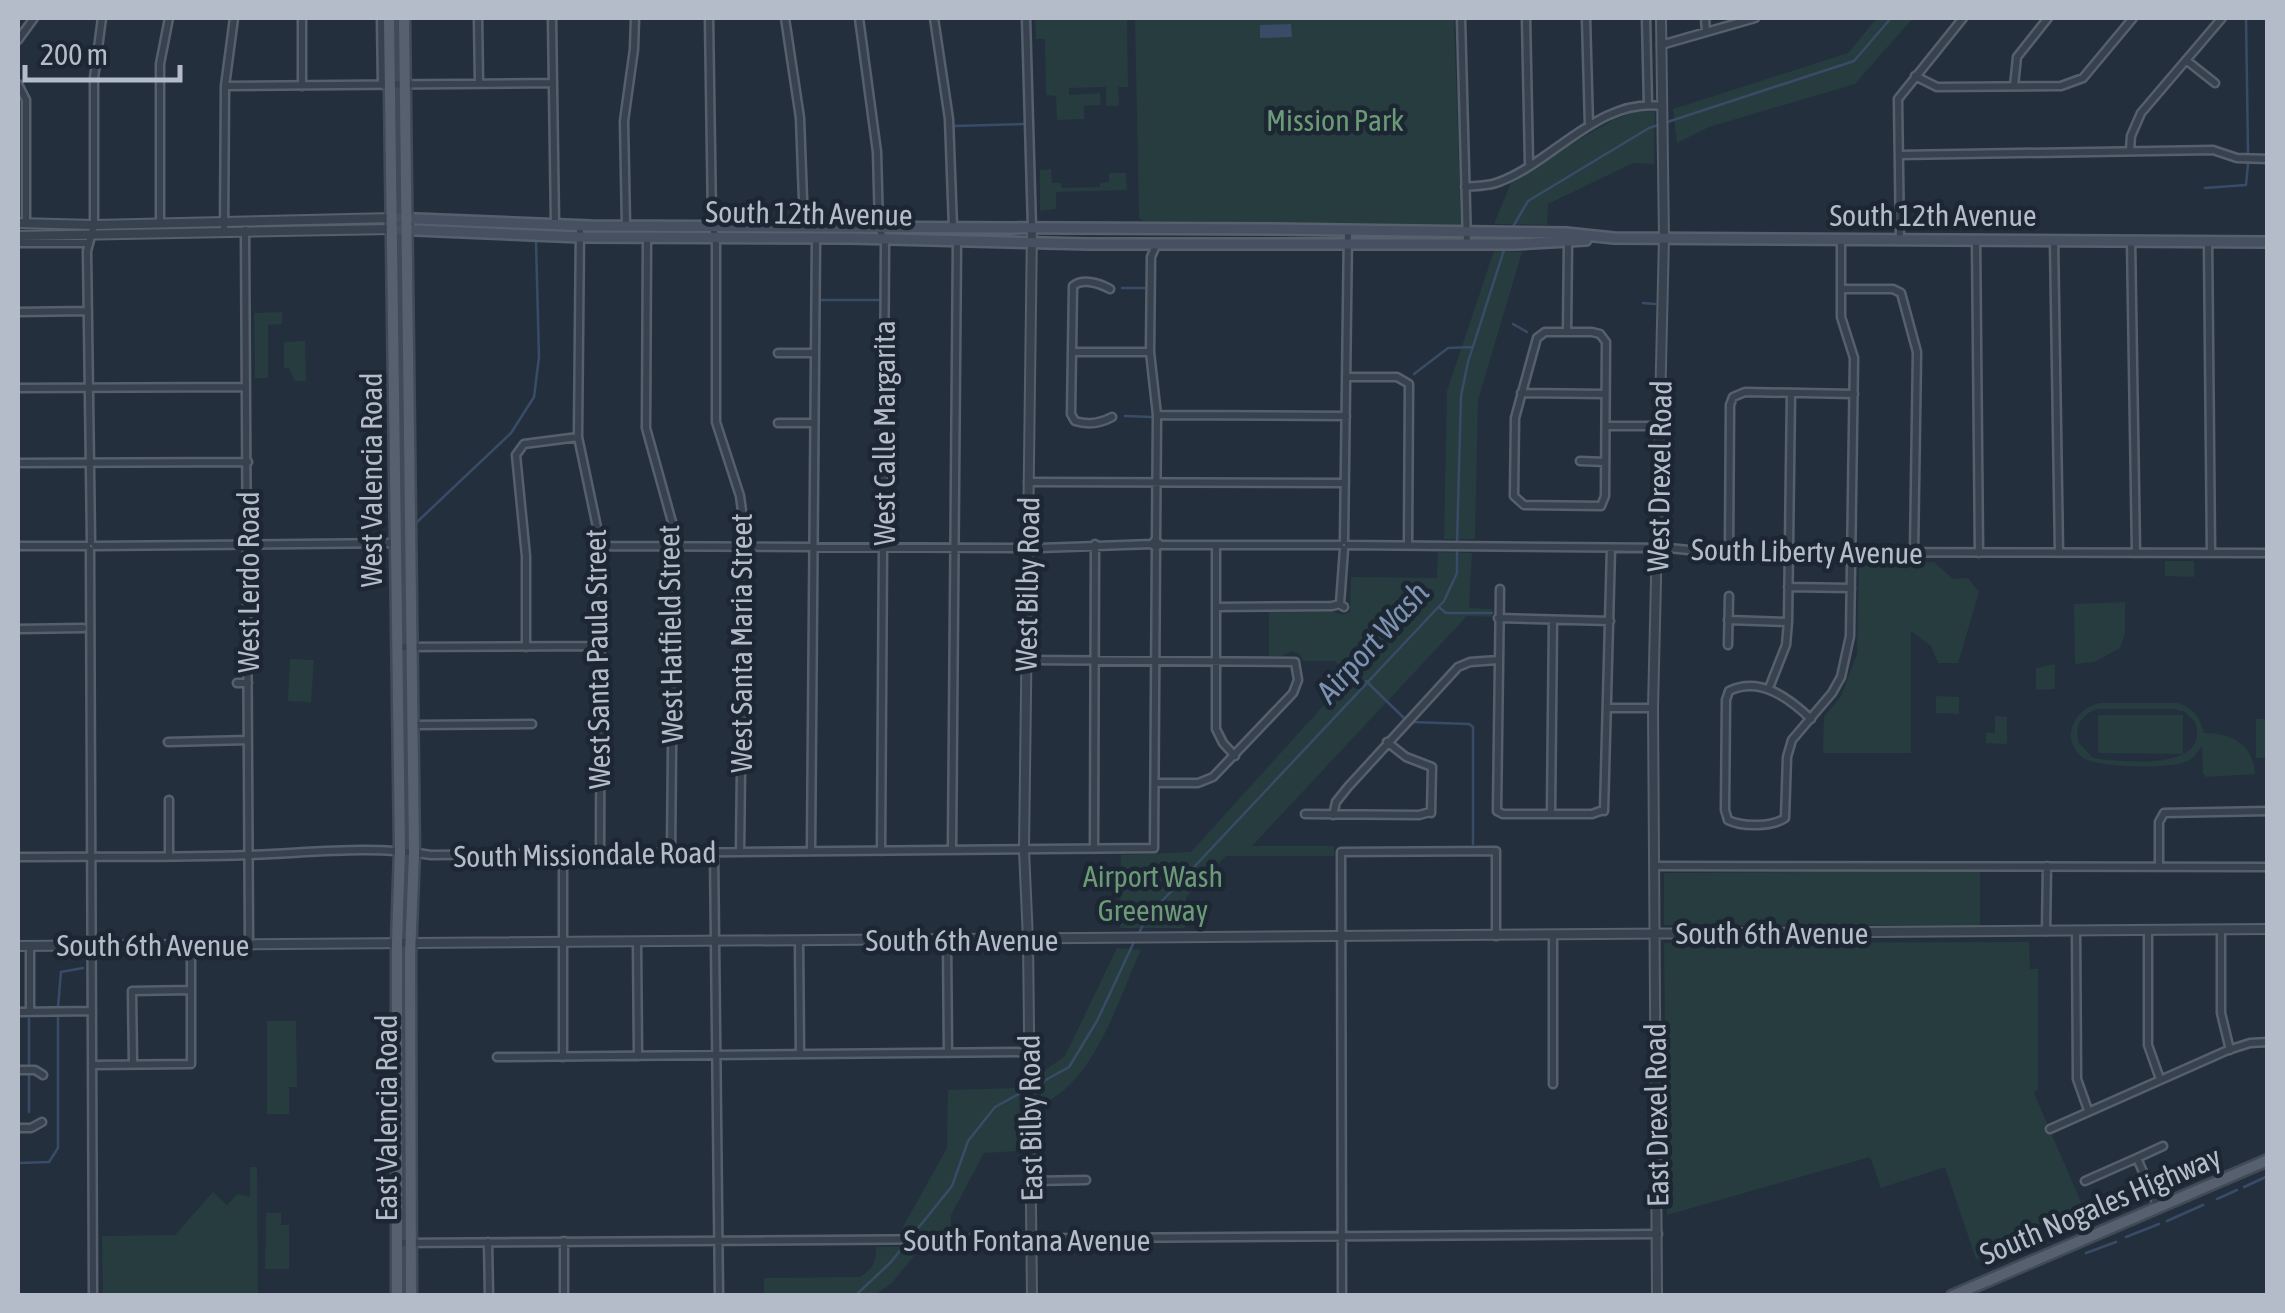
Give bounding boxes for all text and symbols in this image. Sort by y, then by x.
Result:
scale bar [25,20,180,82]
text: 200 m [40,37,108,71]
park label: Mission Park [1266,103,1404,137]
street label: South 12th Avenue [705,194,913,232]
street label: South 12th Avenue [1829,198,2037,232]
street label: West Calle Margarita [867,320,901,546]
street label: West Valencia Road [354,373,388,587]
street label: West Drexel Road [1640,380,1678,572]
street label: West Lerdo Road [231,491,265,673]
street label: West Bilby Road [1008,496,1046,672]
street label: West Santa Maria Street [724,513,758,773]
street label: West Hatfield Street [651,525,689,743]
street label: West Santa Paula Street [578,529,616,789]
street label: South Liberty Avenue [1691,532,1923,570]
water label: Airport Wash [1308,574,1436,711]
street label: South Missiondale Road [453,835,717,873]
park label: Airport Wash Greenway [1083,859,1223,927]
street label: South 6th Avenue [1676,916,1868,950]
street label: South 6th Avenue [866,923,1058,957]
street label: South 6th Avenue [57,928,249,962]
street label: East Valencia Road [369,1015,403,1221]
street label: East Drexel Road [1637,1023,1675,1207]
street label: East Bilby Road [1012,1034,1048,1202]
street label: South Nogales Highway [1975,1139,2225,1271]
street label: South Fontana Avenue [904,1223,1150,1257]

